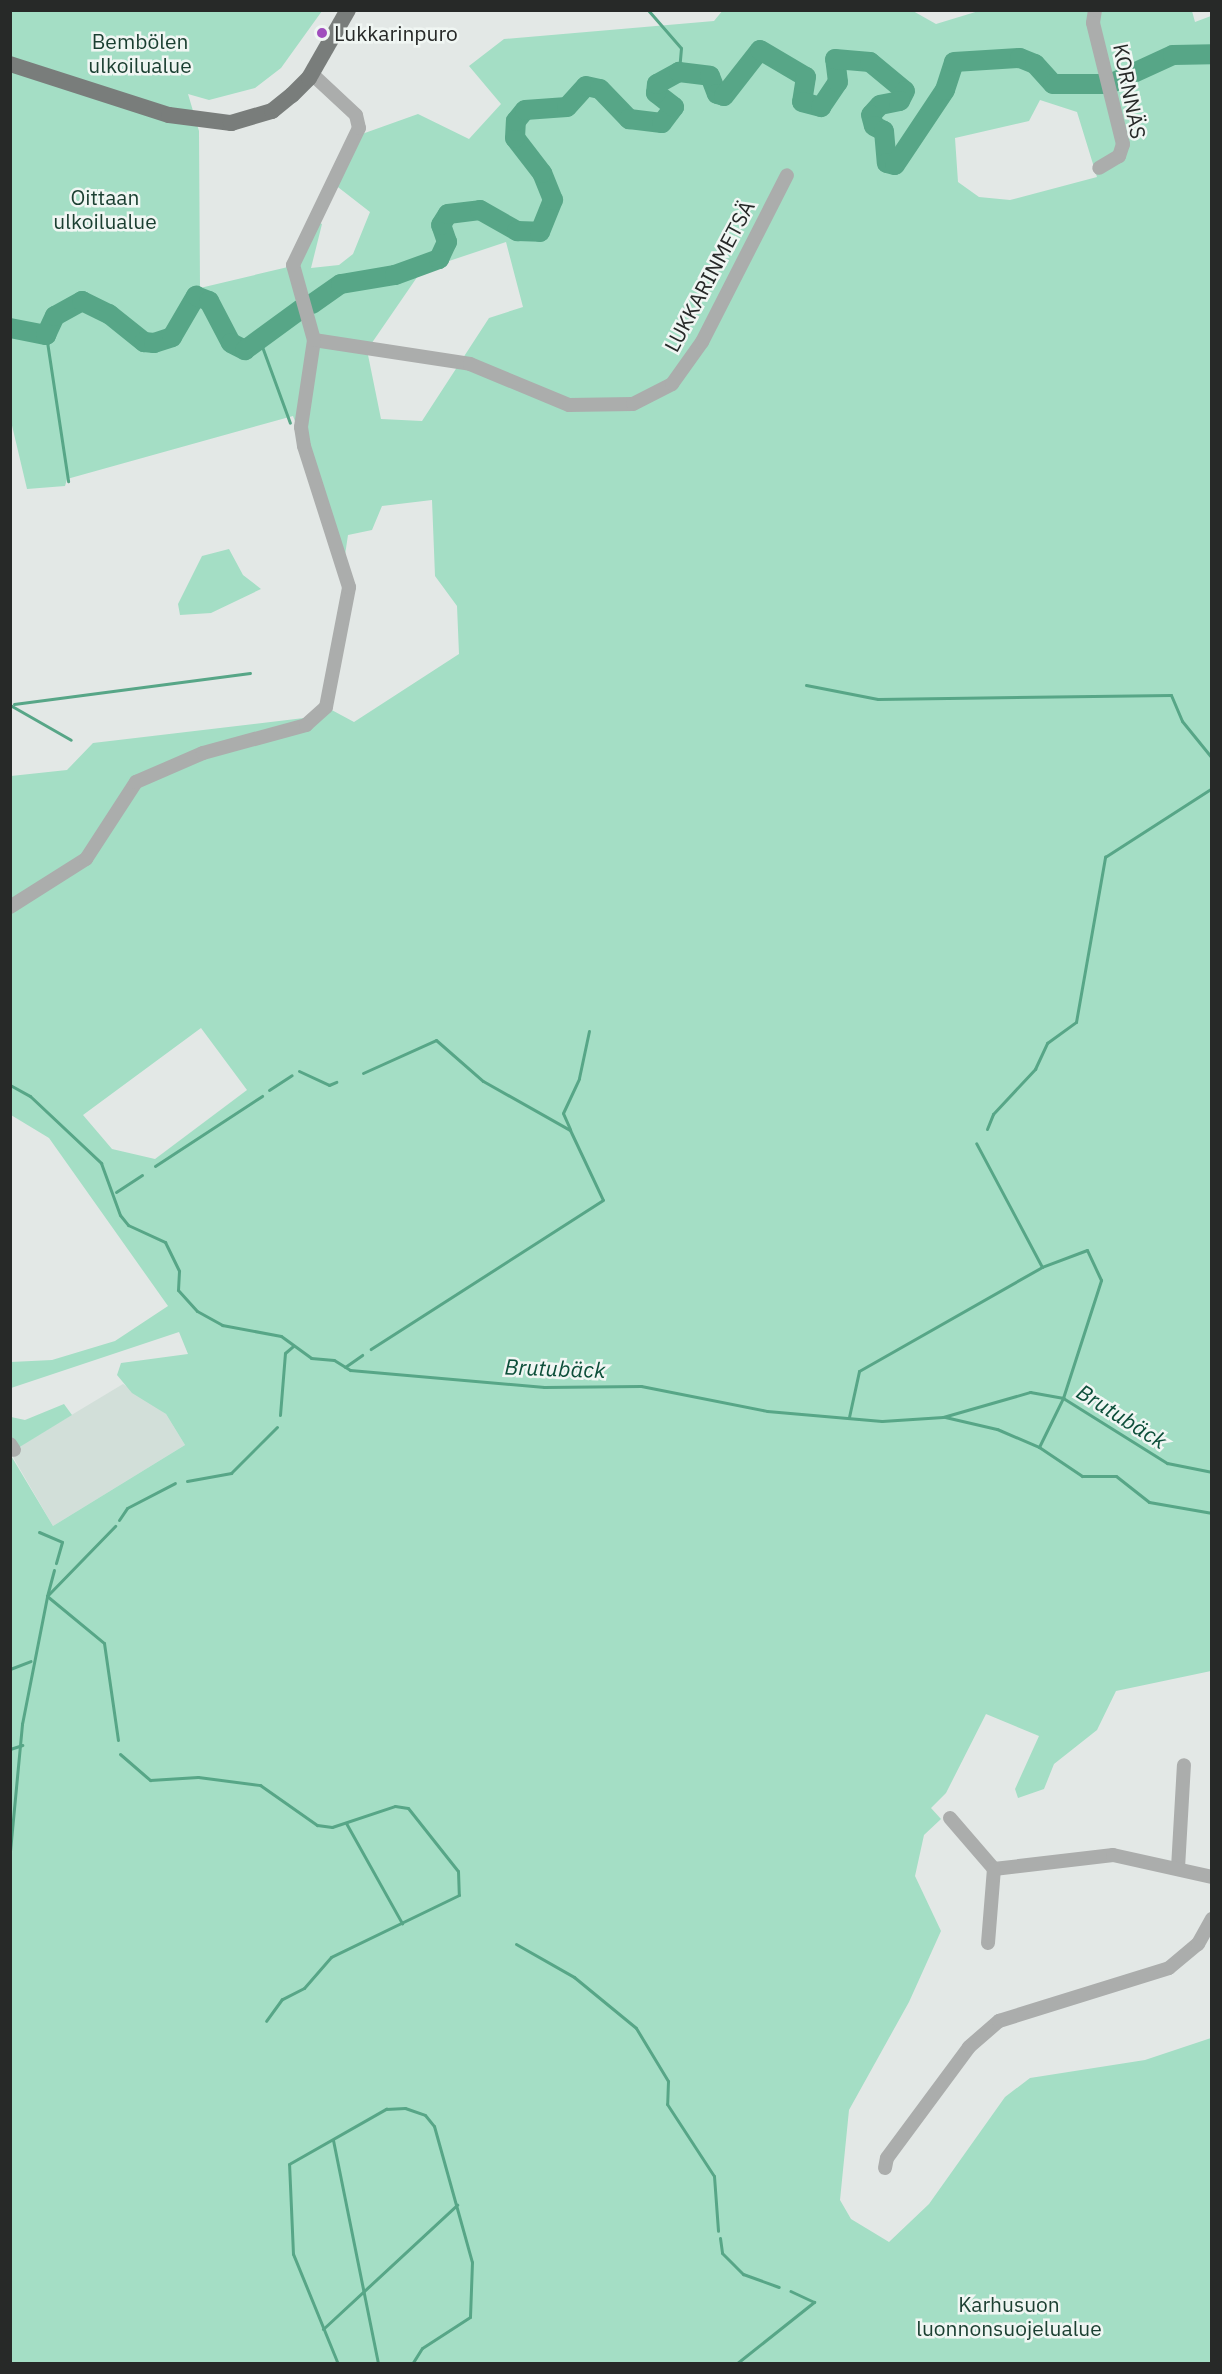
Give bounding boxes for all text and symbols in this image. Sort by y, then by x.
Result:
place label: Lukkarinpuro [334,20,458,46]
marker: Lukkarinpuro [315,26,329,40]
park label: Bembölen ulkoilualue [88,28,192,78]
street label: KORNNÄS [1108,41,1152,141]
park label: Oittaan ulkoilualue [53,184,157,234]
street label: LUKKARINMETSÄ [659,196,759,356]
water label: Brutubäck [504,1353,606,1383]
water label: Brutubäck [1072,1378,1172,1454]
park label: Karhusuon luonnonsuojelualue [916,2291,1102,2341]

